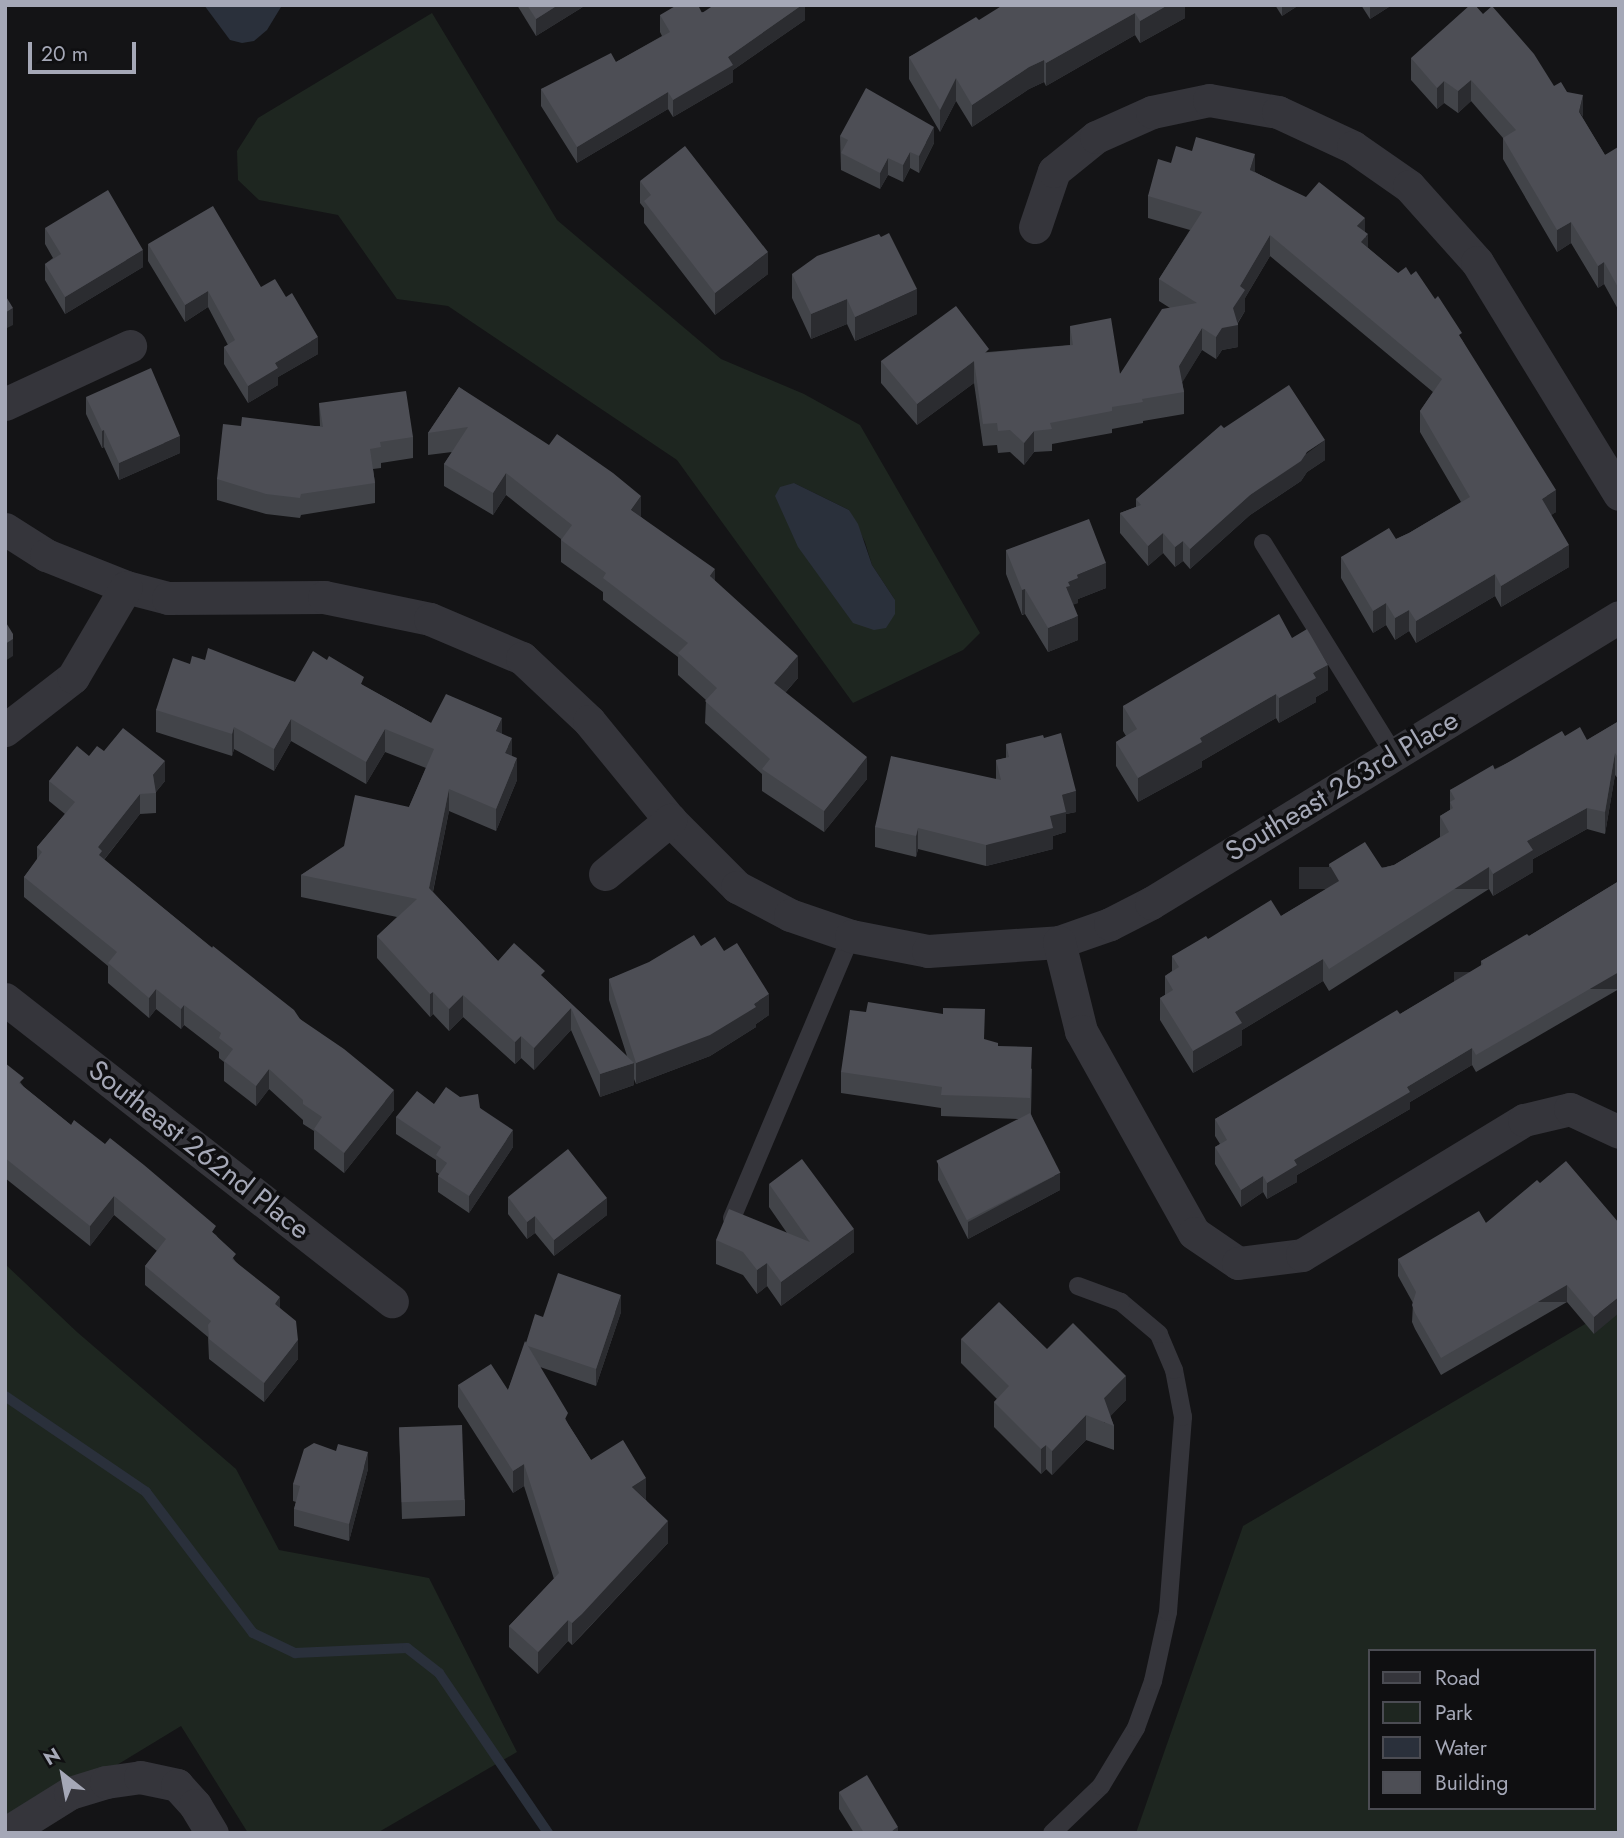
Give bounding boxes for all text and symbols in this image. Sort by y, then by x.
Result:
scale bar [32,28,140,72]
text: 20 m [41,39,88,69]
street label: Southeast 263rd Place [1220,703,1464,869]
street label: Southeast 262nd Place [82,1053,316,1247]
legend [1368,1649,1596,1810]
text: Road [1435,1663,1480,1693]
text: Park [1435,1698,1472,1728]
text: Water [1435,1733,1487,1763]
north arrow [28,1740,98,1810]
text: N [39,1741,65,1772]
text: Building [1435,1768,1508,1798]

